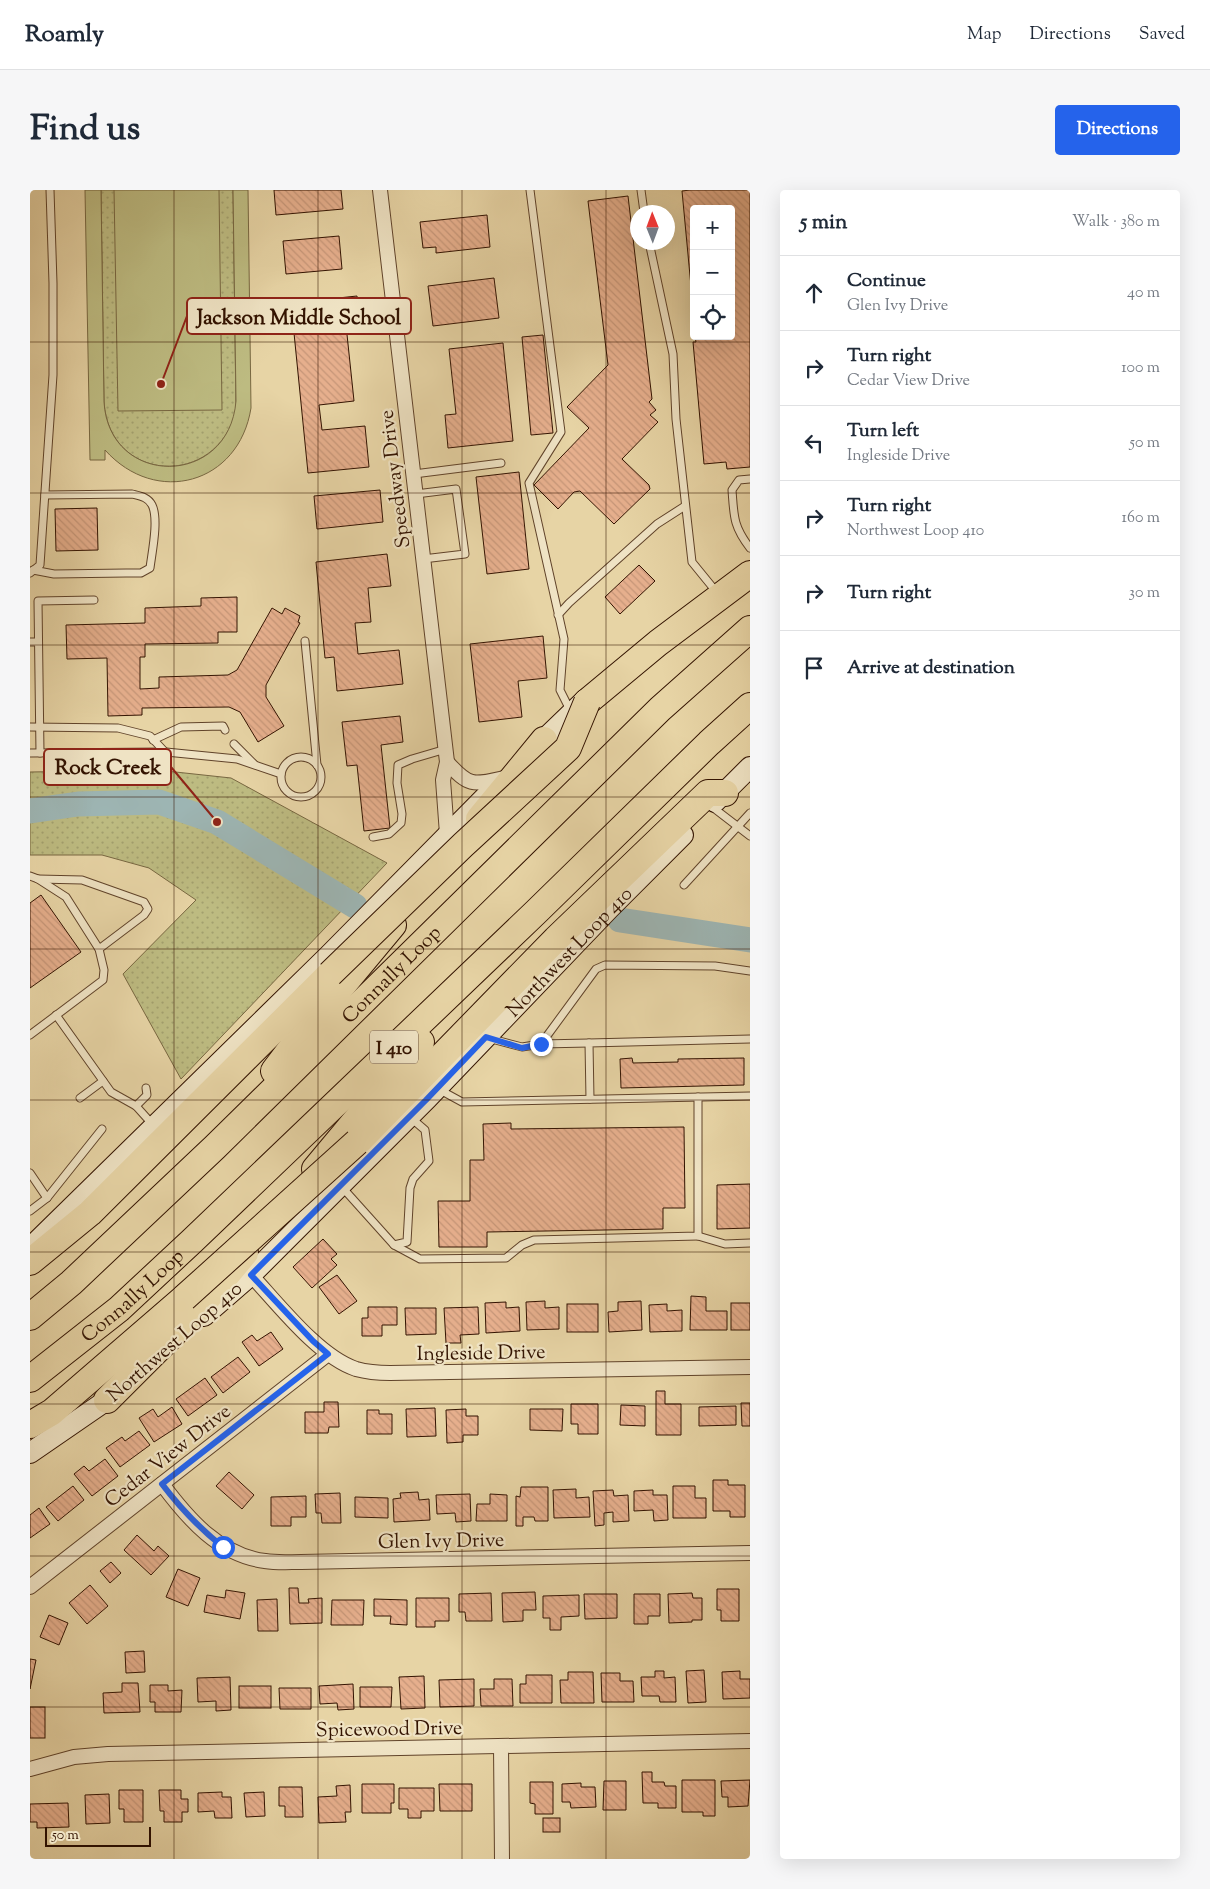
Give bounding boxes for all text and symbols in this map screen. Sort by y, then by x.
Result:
text: Roamly [25,18,104,52]
text: Map [967,22,1002,48]
text: Directions [1030,22,1111,48]
text: Saved [1139,22,1185,48]
text: Find us [30,105,140,156]
button: Directions [1055,105,1180,155]
north arrow [630,205,675,250]
map controls [690,205,735,340]
button: + [690,205,735,250]
text: 5 min [800,208,847,238]
text: Walk · 380 m [1072,211,1160,234]
button: − [690,250,735,295]
text: Continue [847,268,926,295]
icon: ahead [800,279,828,307]
text: 40 m [1127,282,1160,305]
button: locate [690,295,735,340]
text: Glen Ivy Drive [847,295,948,318]
callout: Jackson Middle School [187,298,411,334]
text: Jackson Middle School [195,304,401,334]
text: Turn right [847,343,931,370]
icon: right [800,354,828,382]
text: 100 m [1121,357,1160,380]
text: Cedar View Drive [847,370,970,393]
street label: Speedway Drive [374,408,419,549]
text: Turn left [847,418,919,445]
icon: left [800,429,828,457]
text: 50 m [1129,432,1160,455]
text: Ingleside Drive [847,445,950,468]
text: Turn right [847,493,931,520]
icon: right [800,504,828,532]
text: 160 m [1122,507,1160,530]
text: Northwest Loop 410 [847,520,984,543]
icon: right [800,579,828,607]
text: Turn right [847,580,931,607]
text: 30 m [1129,582,1160,605]
icon: arrive [800,654,828,682]
text: Arrive at destination [847,655,1015,682]
callout: Rock Creek [44,749,171,785]
text: Rock Creek [55,754,162,784]
street label: Northwest Loop 410 [501,881,640,1025]
street label: Connally Loop [336,920,449,1032]
road number: I 410 [370,1030,418,1064]
route end [530,1033,553,1056]
street label: Connally Loop [75,1243,192,1351]
street label: Northwest Loop 410 [101,1276,250,1410]
street label: Ingleside Drive [416,1339,546,1370]
street label: Cedar View Drive [99,1398,238,1516]
street label: Glen Ivy Drive [378,1527,505,1558]
route start [212,1536,235,1559]
street label: Spicewood Drive [315,1715,463,1746]
scale bar [45,1824,151,1847]
text: 50 m [52,1826,79,1846]

